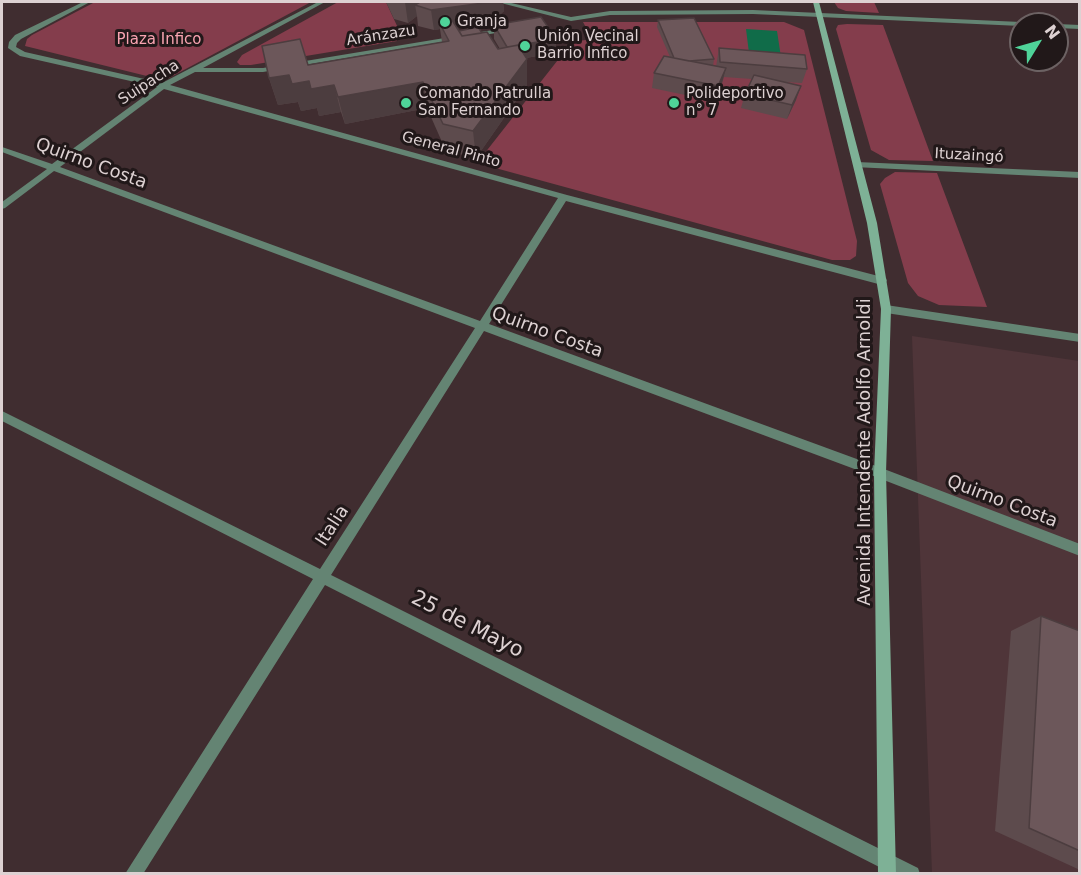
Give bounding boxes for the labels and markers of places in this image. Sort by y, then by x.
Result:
place label: Granja [457,13,507,31]
marker: Granja [438,15,452,29]
place label: Unión Vecinal Barrio Infico [537,28,639,63]
marker: Unión Vecinal Barrio Infico [518,39,532,53]
place label: Comando Patrulla San Fernando [418,85,551,120]
place label: Polideportivo n° 7 [686,85,784,120]
marker: Comando Patrulla San Fernando [399,96,413,110]
marker: Polideportivo n° 7 [667,96,681,110]

